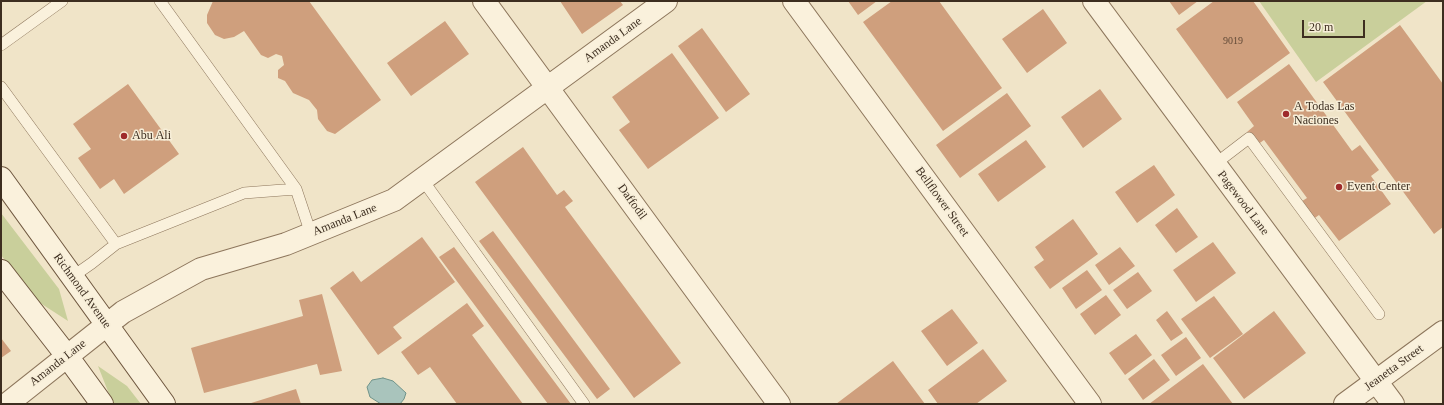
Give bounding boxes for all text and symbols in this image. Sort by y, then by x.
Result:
scale bar [1304,12,1367,38]
street label: Amanda Lane [581,14,645,66]
text: 20 m [1309,20,1333,34]
house number: 9019 [1223,35,1243,47]
place label: A Todas Las Naciones [1294,100,1354,128]
marker: A Todas Las Naciones [1281,109,1291,119]
place label: Abu Ali [132,129,171,143]
marker: Abu Ali [119,131,129,141]
street label: Bellflower Street [912,164,972,240]
street label: Pagewood Lane [1214,168,1272,238]
place label: Event Center [1347,180,1410,194]
street label: Daffodil [614,181,650,223]
marker: Event Center [1334,182,1344,192]
street label: Amanda Lane [311,201,379,239]
street label: Richmond Avenue [50,251,114,331]
street label: Amanda Lane [27,337,89,389]
street label: Jeanetta Street [1362,342,1426,394]

